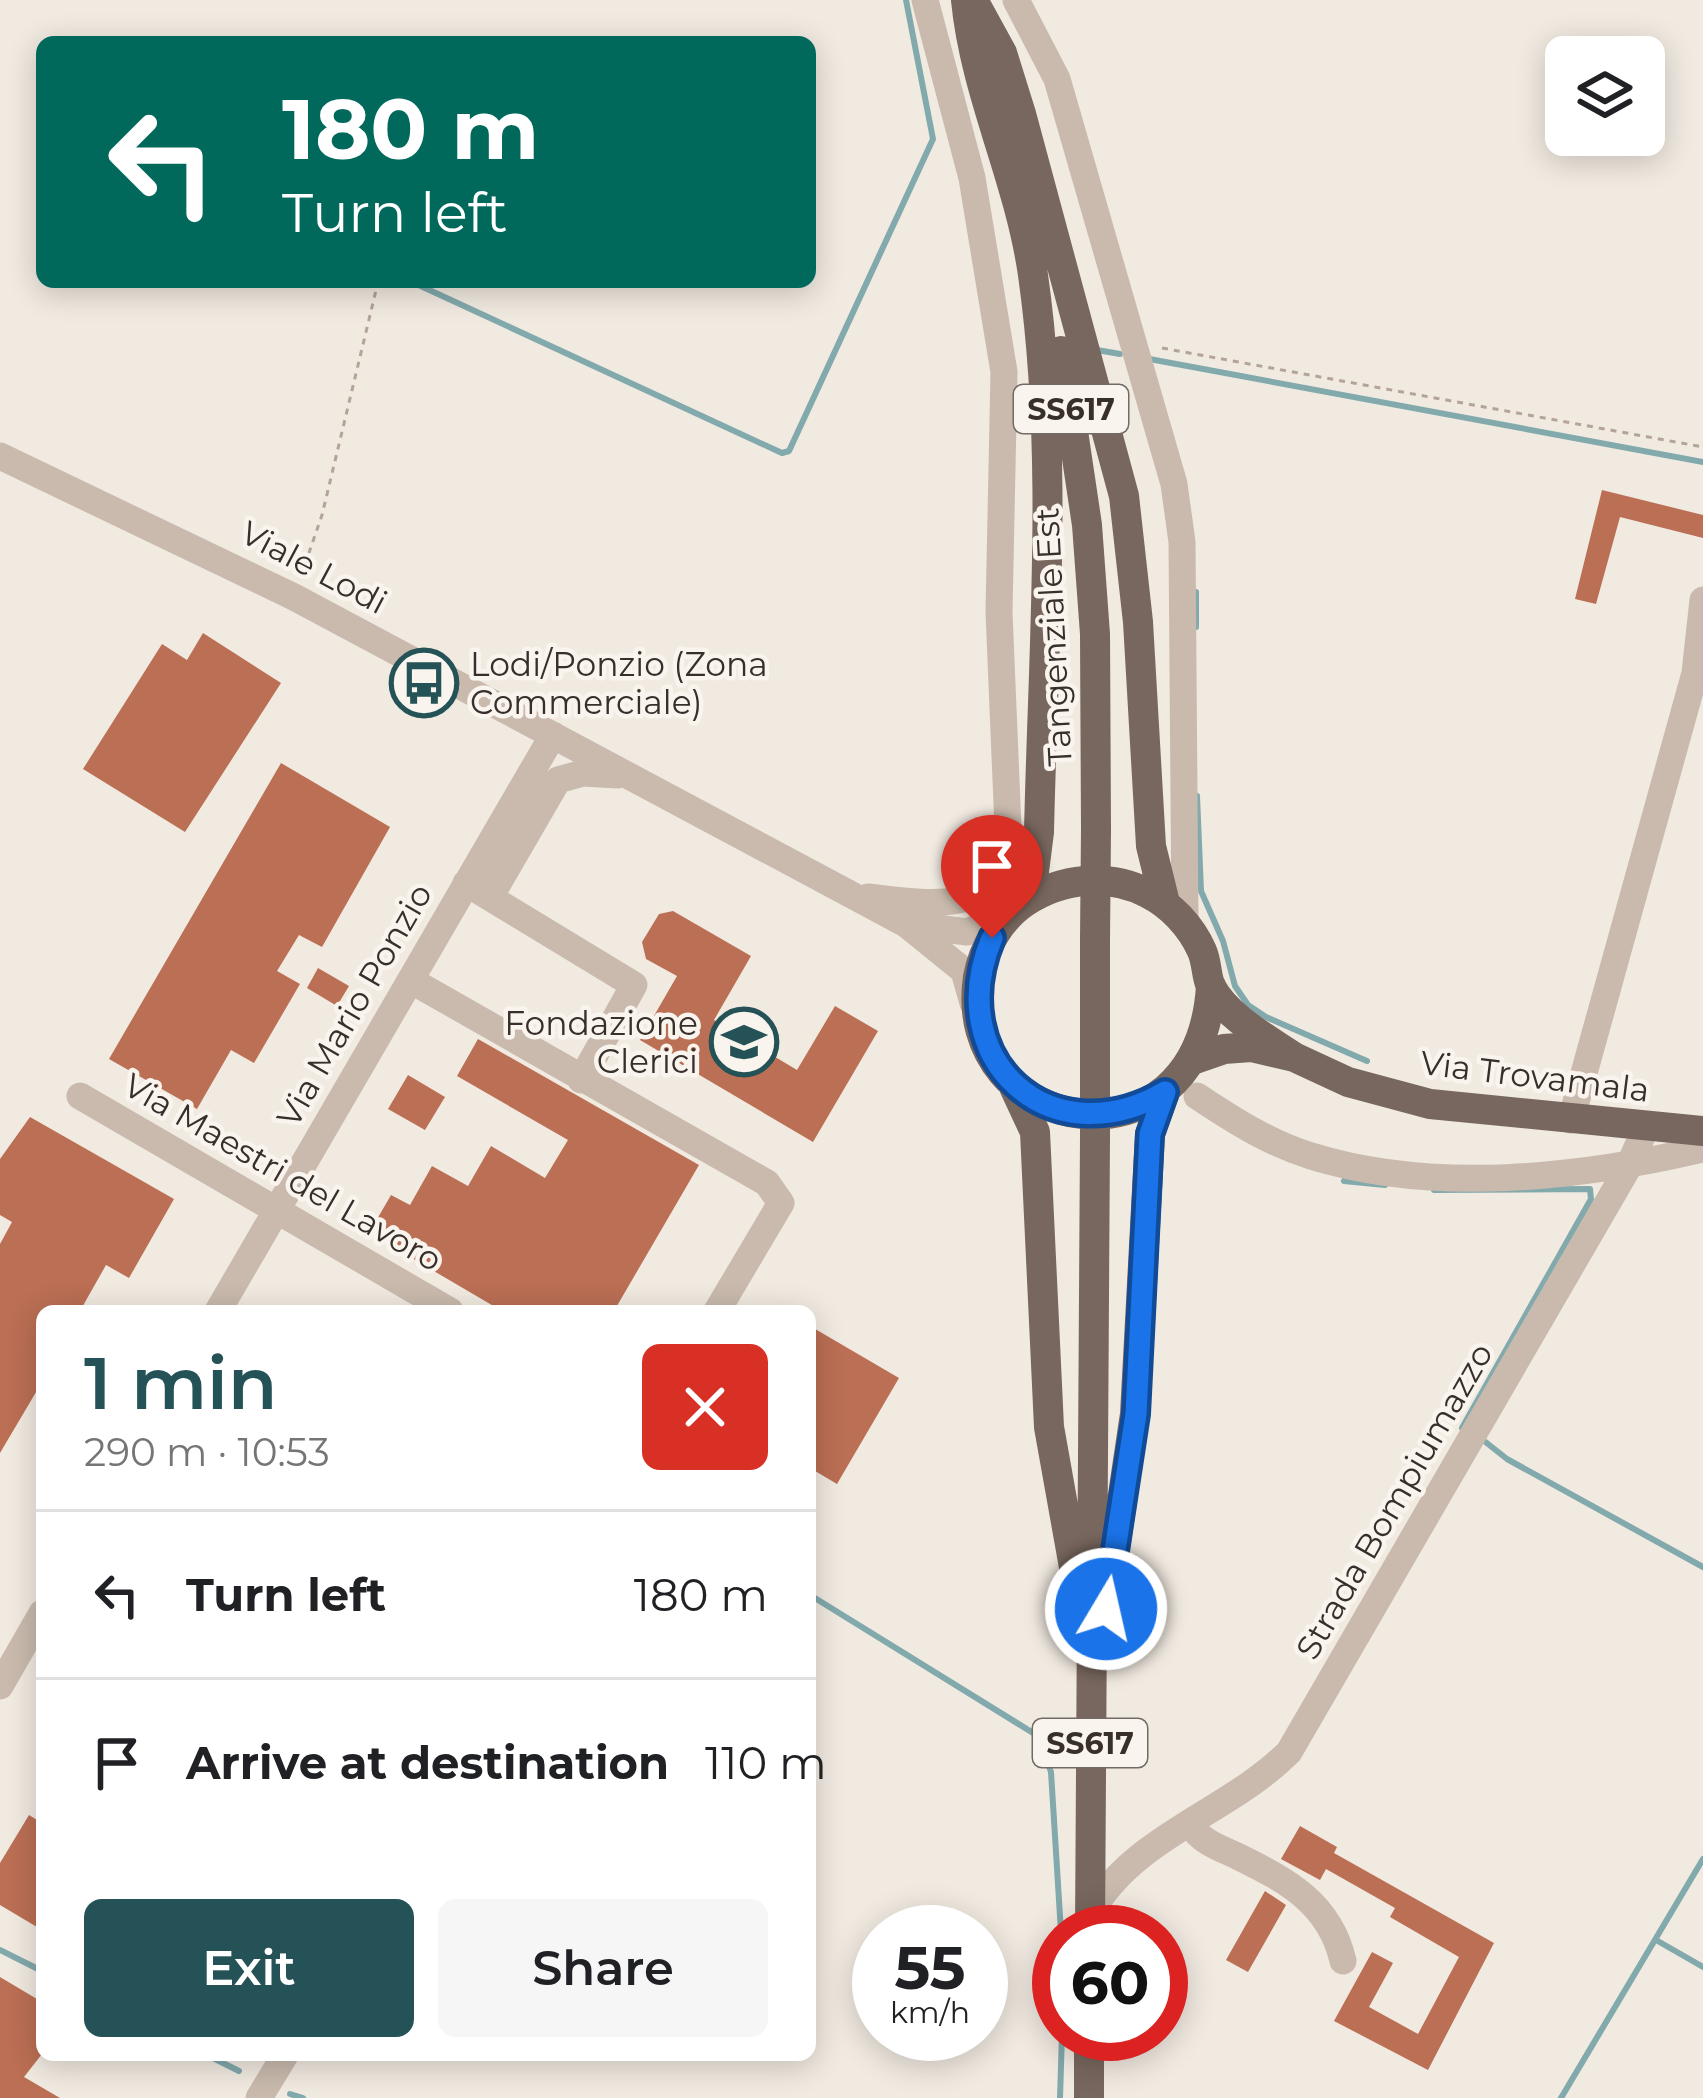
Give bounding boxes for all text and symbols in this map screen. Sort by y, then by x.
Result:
map controls [1545,36,1665,156]
button: layers [1545,36,1665,156]
text: 180 m [282,78,539,180]
icon: left [84,84,240,240]
text: Turn left [282,180,508,246]
road number: SS617 [1014,385,1128,433]
street label: Tangenziale Est [1026,507,1080,767]
street label: Viale Lodi [234,512,394,622]
place label: Lodi/Ponzio (Zona Commerciale) [470,644,768,722]
bus stop icon: Lodi/Ponzio (Zona Commerciale) [389,648,459,718]
pin [941,815,1043,938]
icon: arrive [959,833,1025,899]
street label: Via Mario Ponzio [268,876,440,1134]
place label: Fondazione Clerici [504,1003,698,1081]
school or university icon: Fondazione Clerici [709,1007,779,1077]
street label: Via Trovamala [1418,1042,1652,1110]
street label: Via Maestri del Lavoro [117,1065,449,1279]
street label: Strada Bompiumazzo [1287,1336,1501,1666]
text: 1 min [84,1339,277,1427]
button: close [642,1344,768,1470]
text: 290 m · 10:53 [84,1428,330,1476]
position arrow [1043,1546,1169,1672]
icon: left [84,1562,150,1628]
text: Turn left [186,1567,386,1622]
text: 180 m [634,1567,768,1622]
road number: SS617 [1033,1719,1147,1767]
icon: arrive [84,1730,150,1796]
text: Arrive at destination [186,1735,669,1790]
text: 110 m [705,1735,827,1790]
button: Exit [84,1899,414,2037]
button: Share [438,1899,768,2037]
speed limit sign: 60 [1032,1905,1188,2061]
text: 55 [894,1931,966,2004]
text: km/h [890,1994,970,2031]

